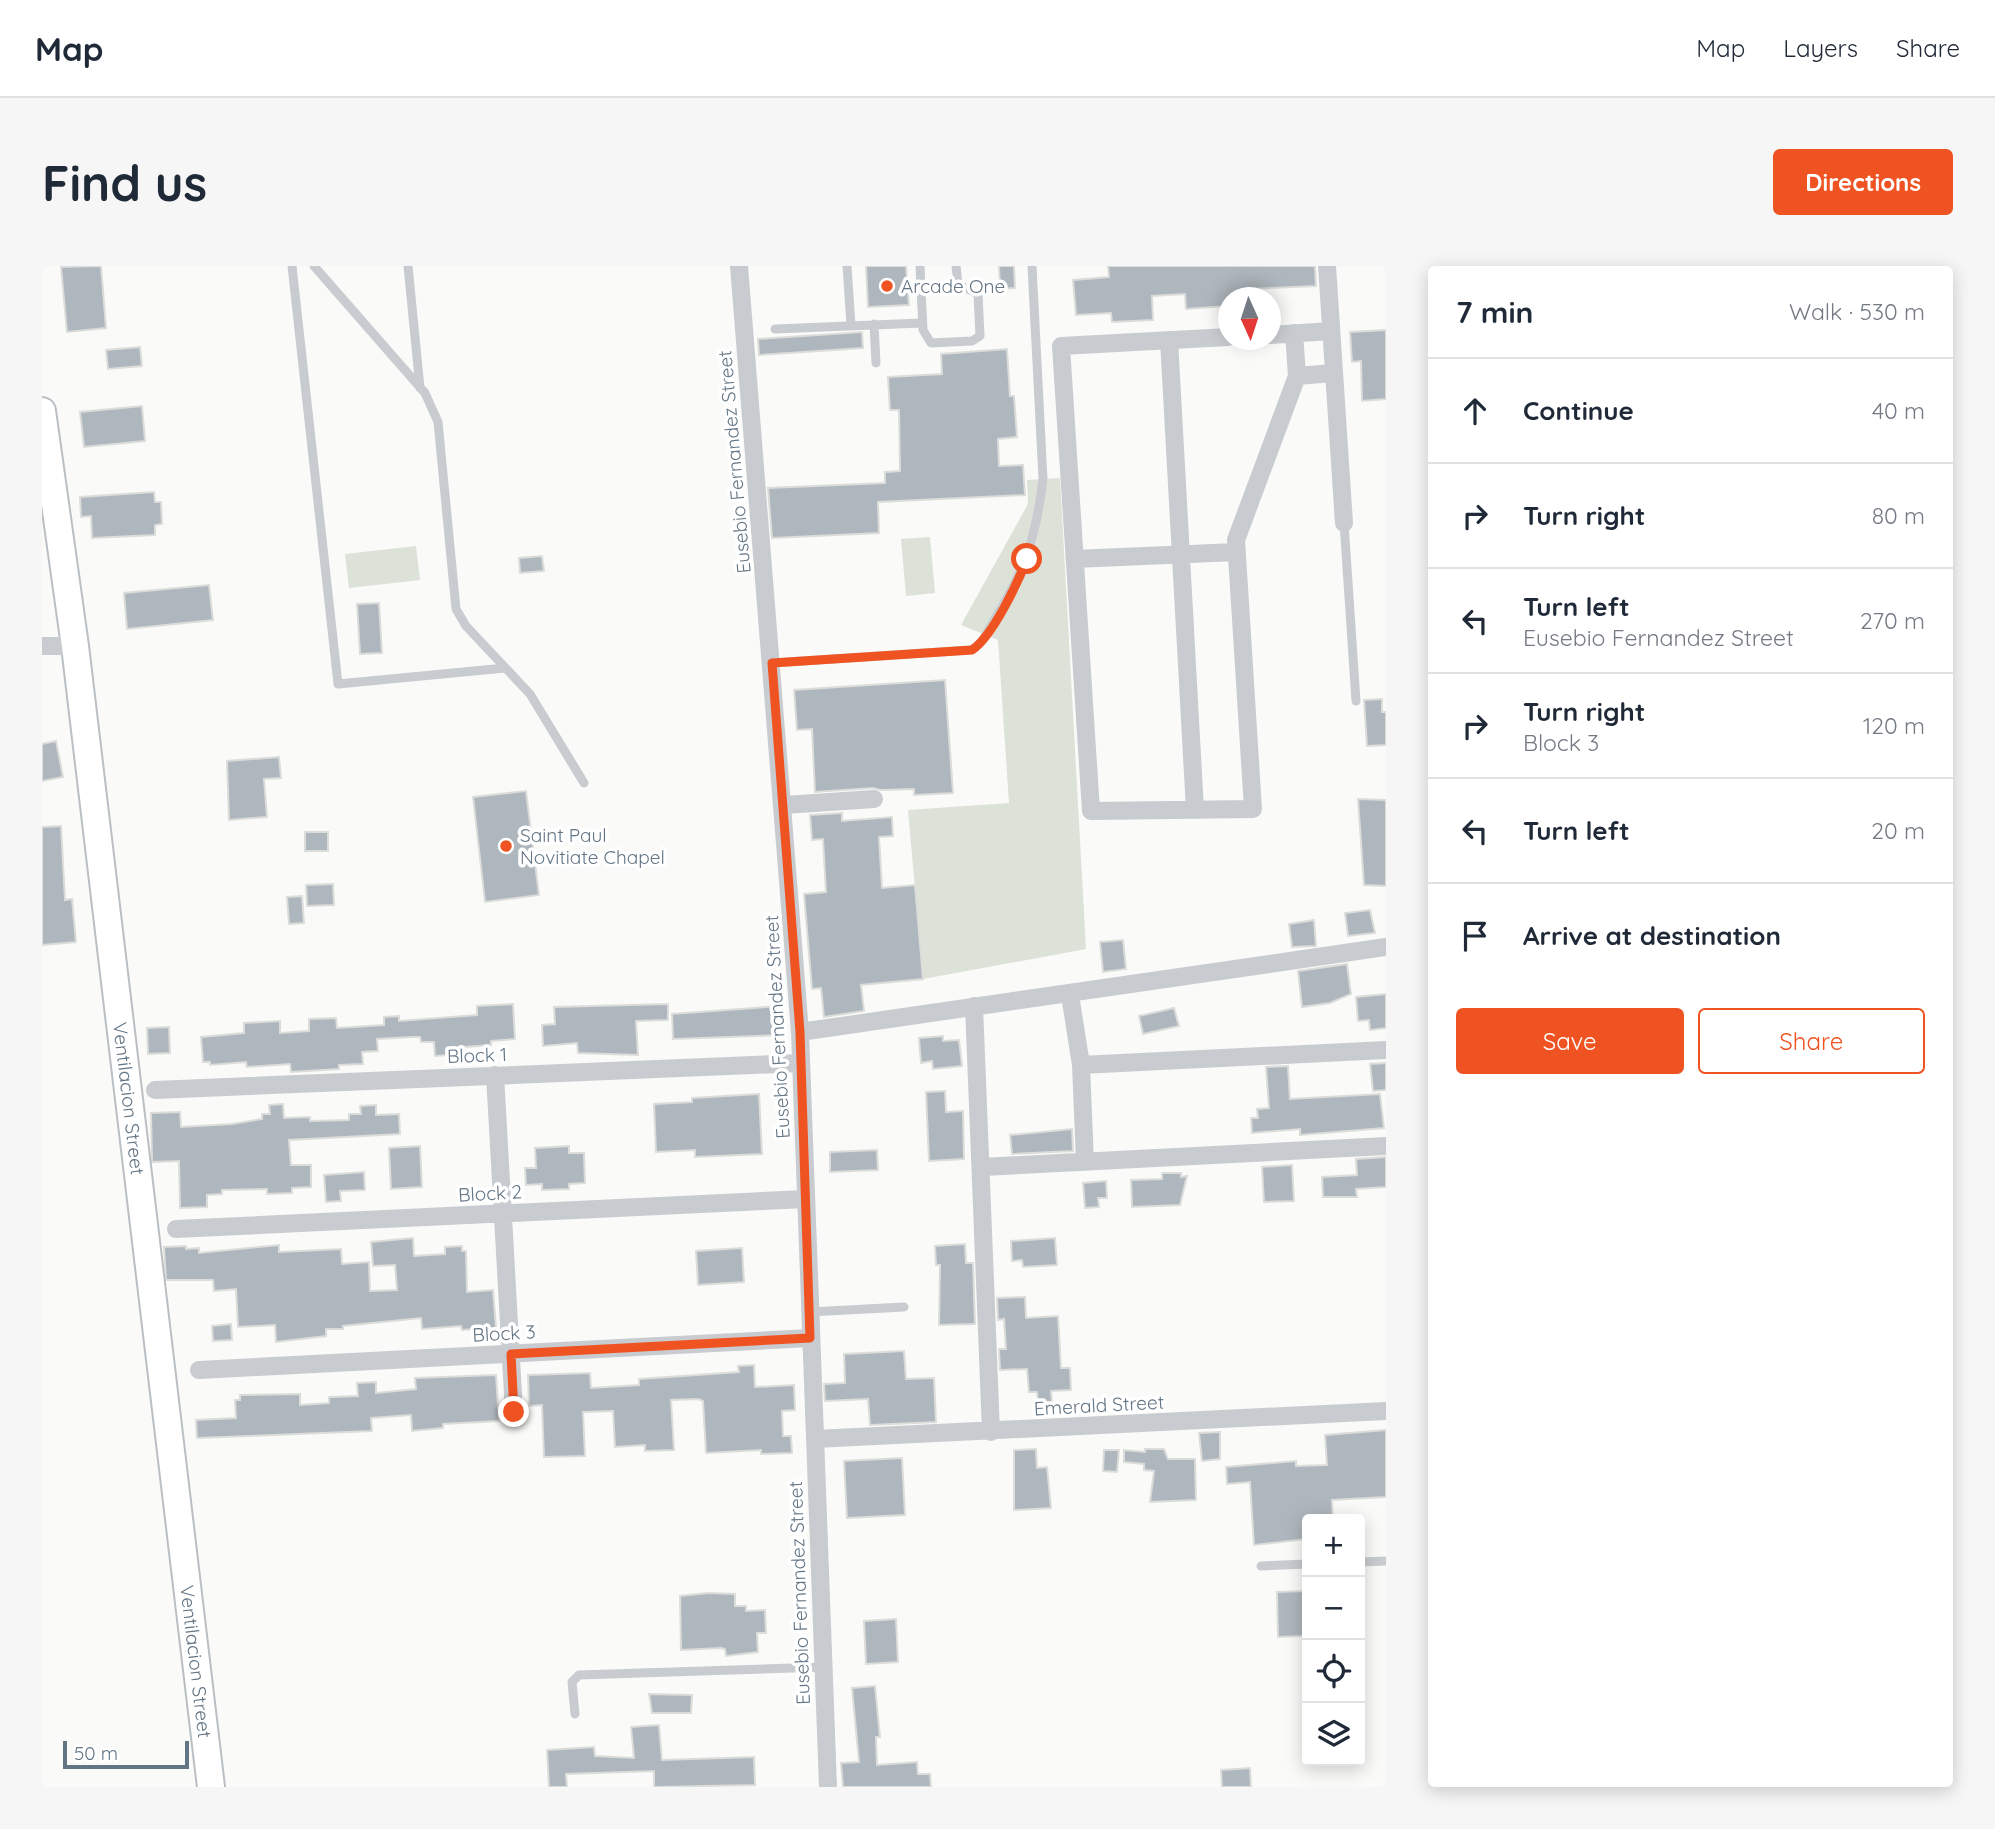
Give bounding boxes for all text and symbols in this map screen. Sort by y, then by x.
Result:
text: Map [35,28,103,69]
text: Map [1696,33,1745,63]
text: Layers [1783,33,1858,63]
text: Share [1896,33,1960,63]
button: Directions [1773,149,1953,215]
text: Find us [42,152,207,213]
place label: Arcade One [901,274,1005,298]
marker: Arcade One [879,278,895,294]
north arrow [1218,287,1281,350]
text: 7 min [1456,293,1534,331]
text: Walk · 530 m [1789,297,1925,326]
street label: Eusebio Fernandez Street [712,349,756,575]
icon: ahead [1456,392,1494,430]
text: Continue [1523,394,1634,427]
text: 40 m [1872,396,1925,425]
icon: right [1456,497,1494,535]
text: Turn right [1523,499,1645,532]
text: 80 m [1872,501,1925,530]
route start [1011,543,1042,574]
text: Turn left [1523,590,1630,623]
icon: left [1456,602,1494,640]
text: 270 m [1860,606,1925,635]
text: Eusebio Fernandez Street [1523,623,1794,652]
text: Turn right [1523,695,1645,728]
icon: right [1456,707,1494,745]
text: 120 m [1863,711,1925,740]
text: Block 3 [1523,728,1599,757]
icon: left [1456,812,1494,850]
text: Turn left [1523,814,1630,847]
text: 20 m [1871,816,1925,845]
place label: Saint Paul Novitiate Chapel [520,823,665,869]
marker: Saint Paul Novitiate Chapel [498,838,514,854]
street label: Eusebio Fernandez Street [759,915,795,1139]
icon: arrive [1456,917,1494,955]
text: Arrive at destination [1523,919,1781,952]
button: Save [1456,1008,1684,1074]
button: Share [1698,1008,1925,1074]
street label: Ventilacion Street [108,1021,150,1176]
street label: Block 1 [446,1042,508,1068]
street label: Block 2 [458,1179,522,1207]
street label: Block 3 [472,1319,536,1347]
street label: Emerald Street [1033,1390,1165,1420]
route end [498,1396,529,1427]
street label: Eusebio Fernandez Street [783,1481,815,1705]
map controls [1302,1514,1365,1766]
button: + [1302,1514,1365,1577]
button: − [1302,1577,1365,1640]
street label: Ventilacion Street [175,1584,217,1739]
button: locate [1302,1640,1365,1703]
button: layers [1302,1703,1365,1766]
scale bar [63,1738,189,1770]
text: 50 m [74,1741,118,1765]

